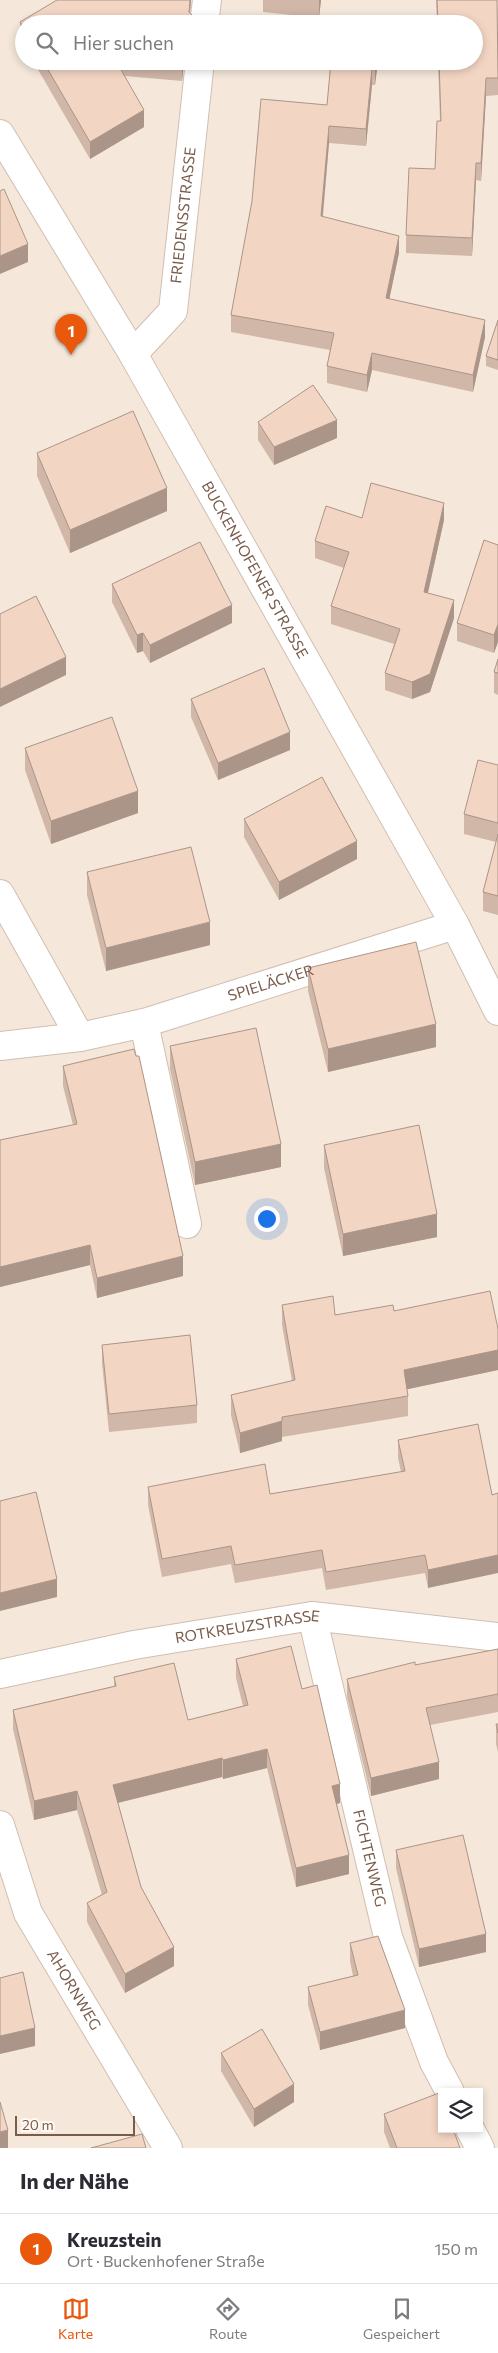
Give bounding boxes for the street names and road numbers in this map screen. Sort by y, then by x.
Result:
street label: FRIEDENSSTRASSE [166,146,199,284]
street label: BUCKENHOFENER STRASSE [199,478,313,661]
street label: SPIELÄCKER [225,960,316,1004]
street label: ROTKREUZSTRASSE [173,1606,321,1646]
street label: FICHTENWEG [350,1808,391,1909]
street label: AHORNWEG [44,1946,106,2033]

